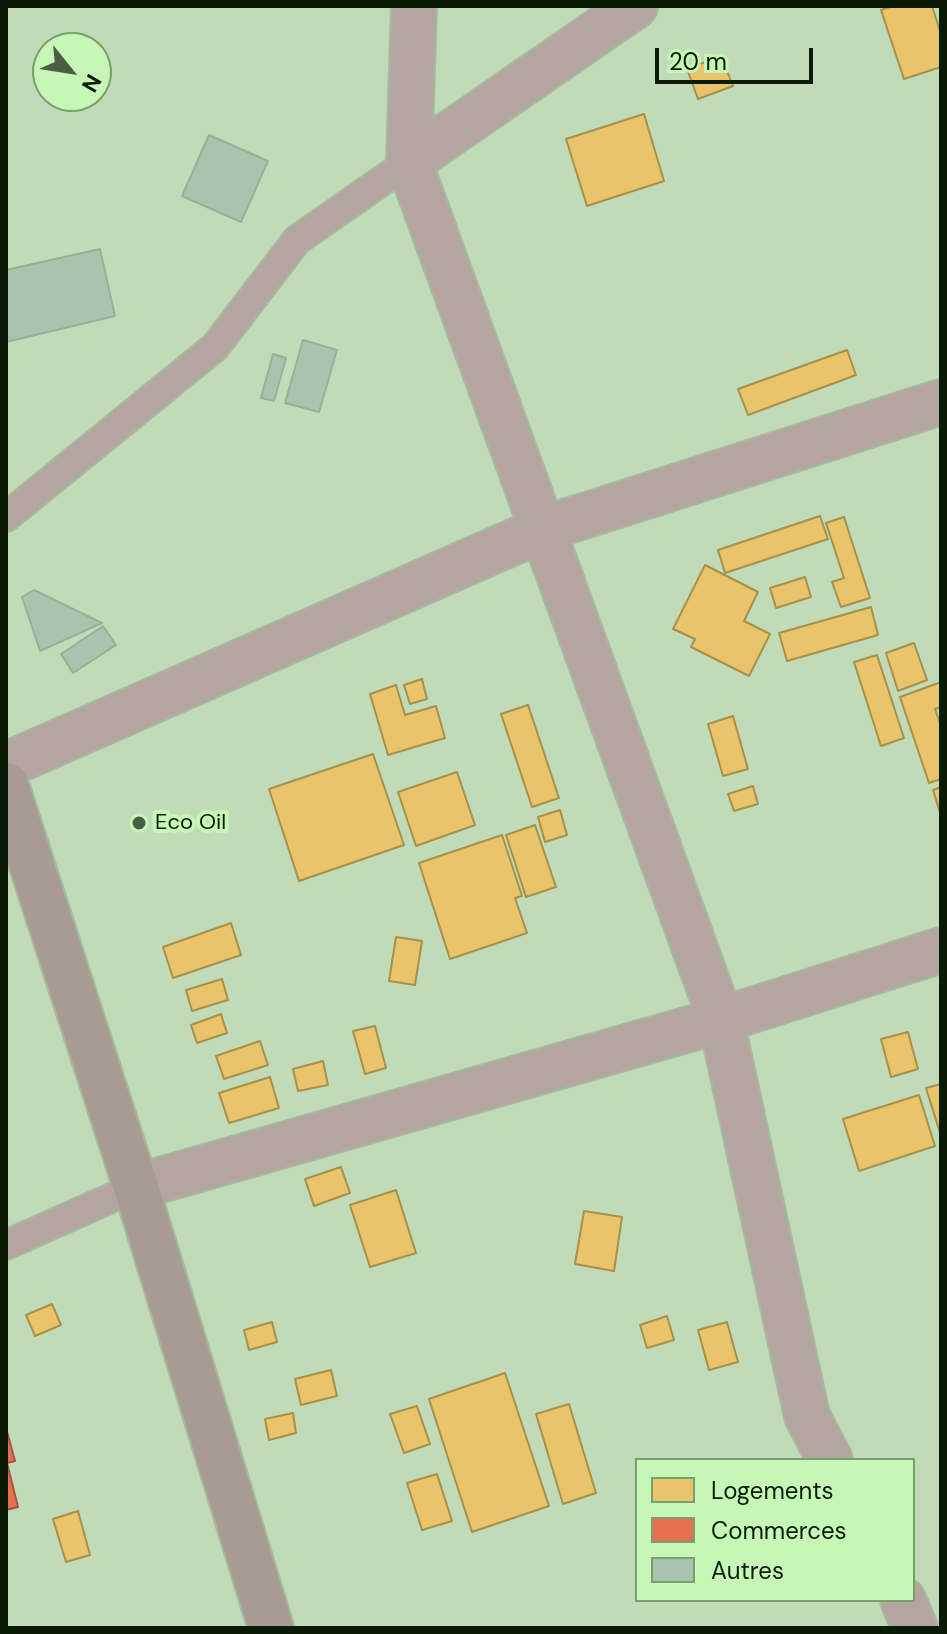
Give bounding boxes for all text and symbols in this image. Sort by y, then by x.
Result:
north arrow [32,32,112,112]
scale bar [659,32,817,82]
text: 20 m [669,46,727,77]
text: N [75,69,108,97]
place label: Eco Oil [155,810,226,836]
marker: Eco Oil [130,814,148,832]
legend [635,1458,915,1602]
text: Logements [711,1475,834,1506]
text: Commerces [711,1515,847,1546]
text: Autres [711,1555,784,1586]

